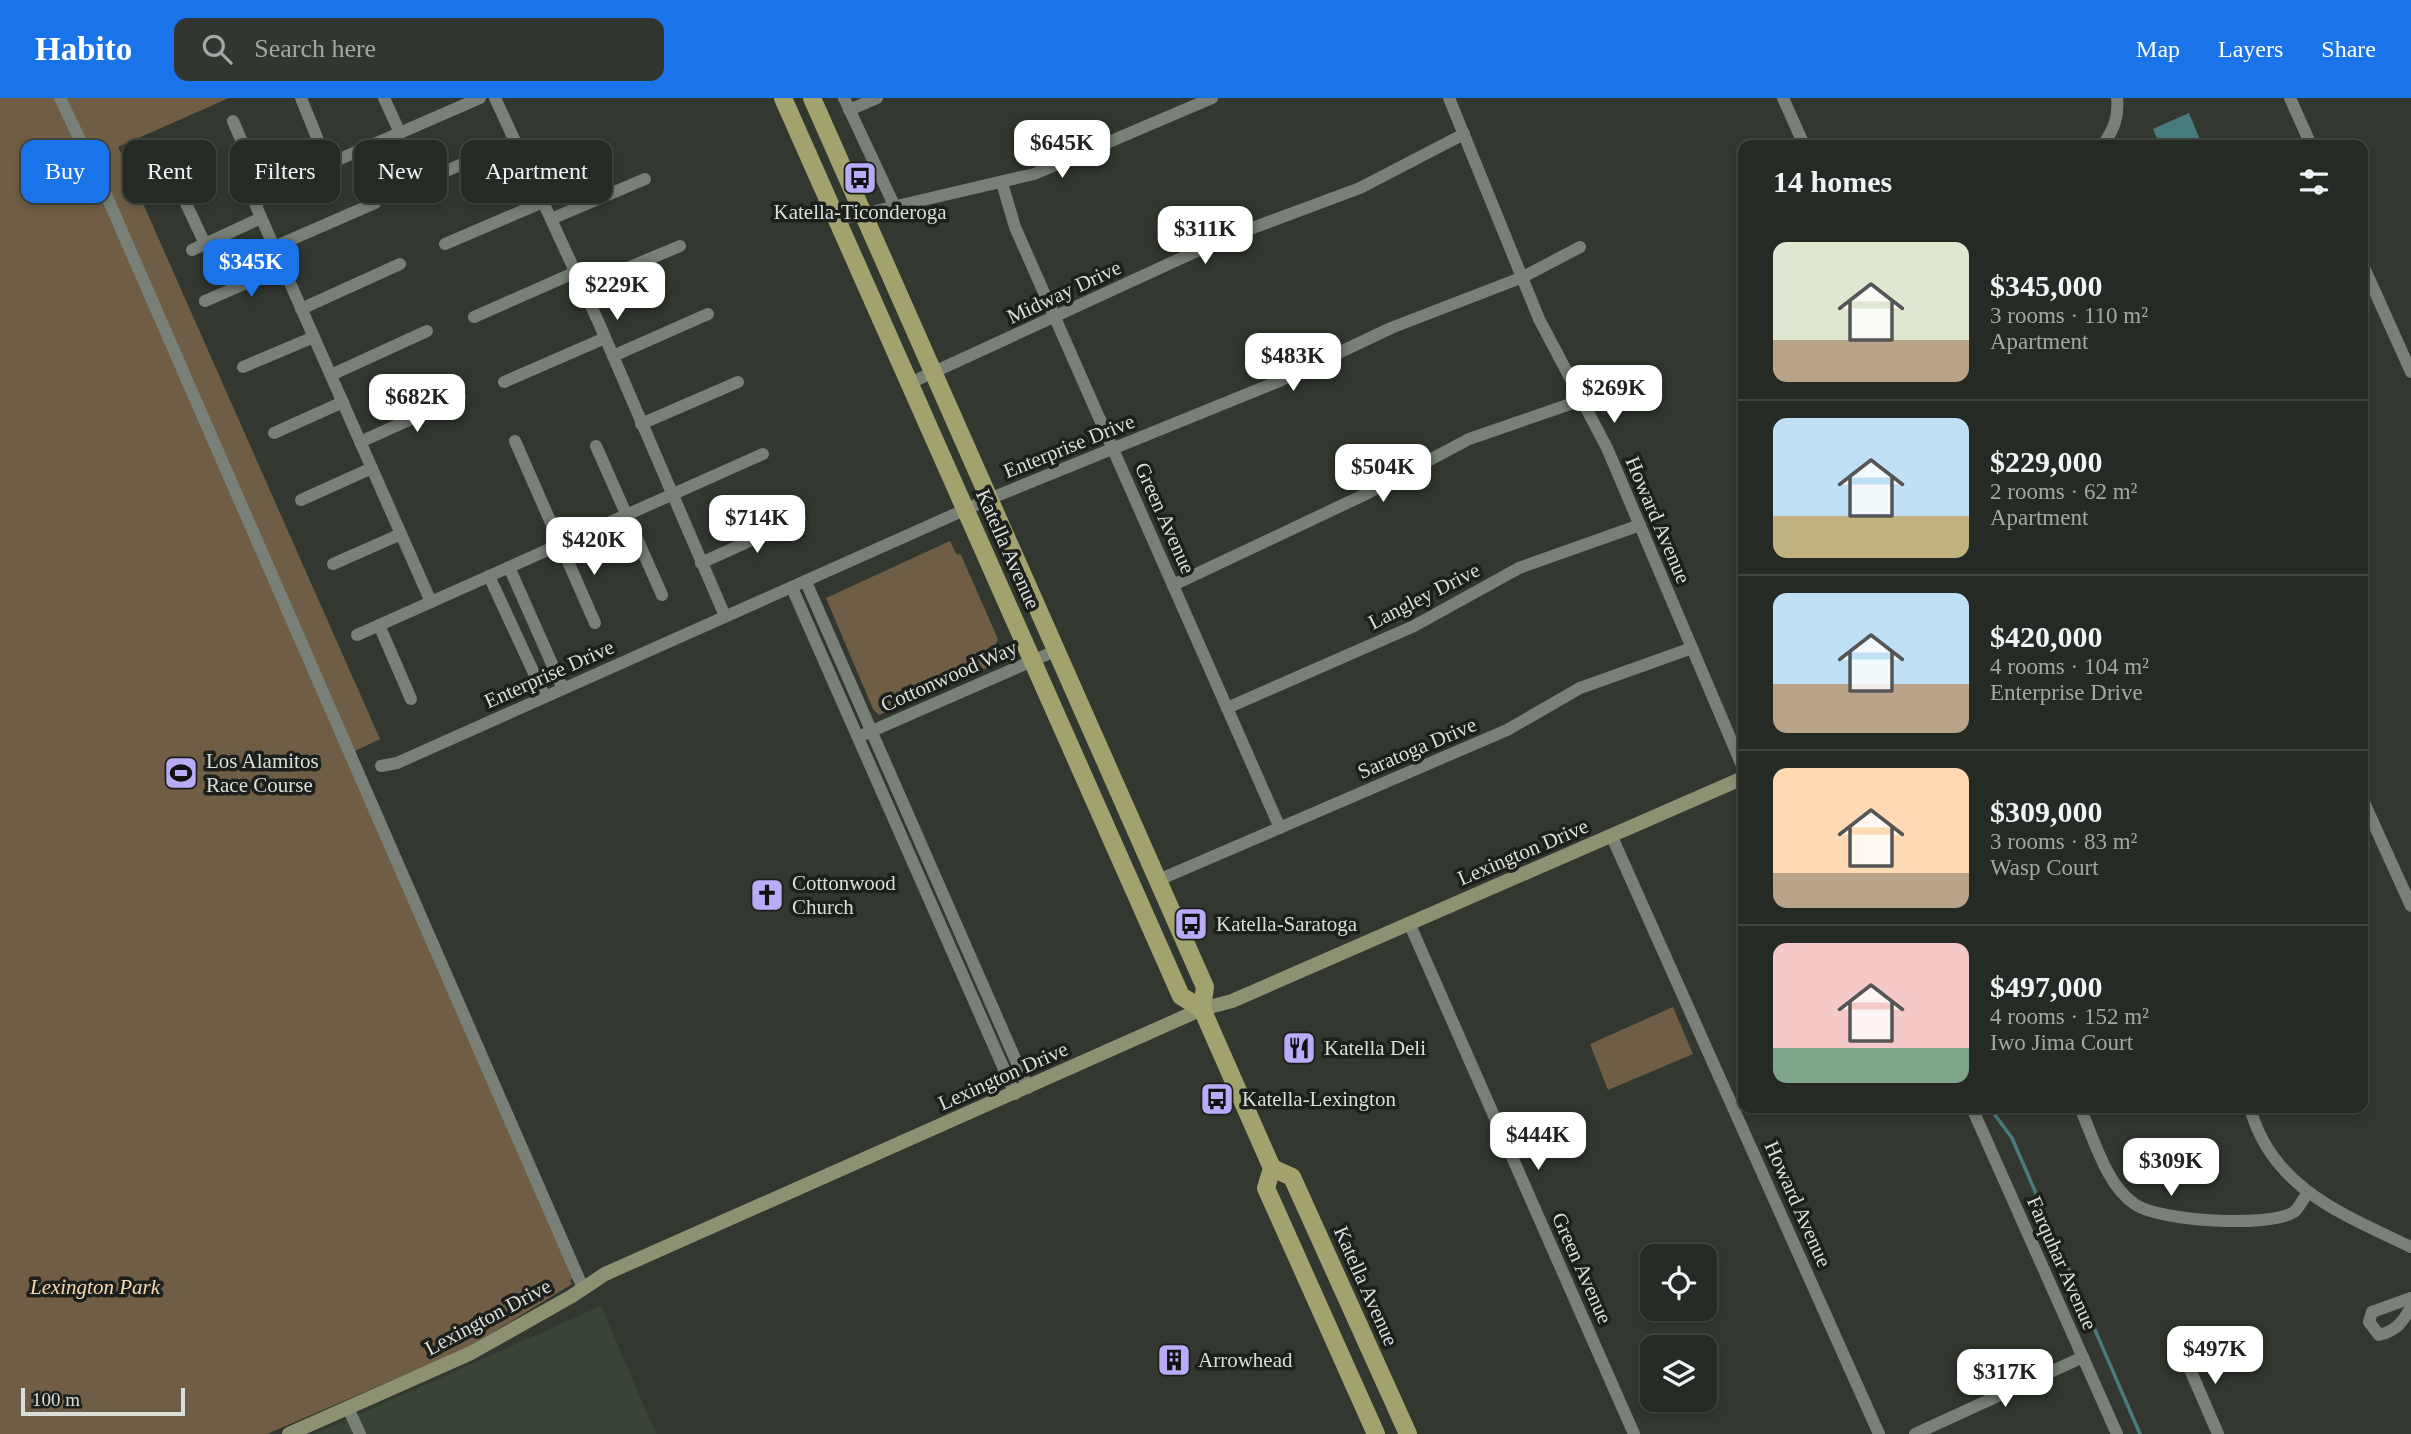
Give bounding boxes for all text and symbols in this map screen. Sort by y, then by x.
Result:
search box [174,18,664,81]
icon: search [198,30,236,68]
text: Habito [35,31,132,67]
text: Search here [254,34,376,63]
text: Map [2136,36,2180,62]
text: Layers [2218,36,2283,62]
text: Share [2321,36,2376,62]
pin: $645K [1013,120,1111,180]
text: $645K [1030,130,1094,155]
chip: Buy [21,140,109,203]
chip: Rent [123,140,216,203]
chip: Filters [230,140,340,203]
chip: New [354,140,447,203]
chip: Apartment [461,140,612,203]
bus stop icon: Katella-Ticonderoga [841,159,879,197]
icon: filters [2295,163,2333,201]
text: 14 homes [1773,165,1892,198]
place label: Katella-Ticonderoga [773,200,947,224]
pin: $311K [1156,206,1254,266]
text: $311K [1174,216,1236,241]
pin: $345K [202,240,300,299]
text: $345K [219,249,283,274]
street label: Midway Drive [1003,255,1125,329]
pin: $229K [568,262,666,322]
text: $345,000 [1990,269,2103,302]
icon: home [1829,270,1913,354]
text: $229K [585,272,649,297]
text: 3 rooms · 110 m² [1990,303,2148,328]
text: Apartment [1990,329,2088,354]
pin: $483K [1244,334,1342,393]
text: $483K [1261,343,1325,368]
pin: $269K [1565,366,1663,425]
pin: $682K [368,374,466,434]
text: $269K [1582,375,1646,400]
text: $682K [385,384,449,409]
street label: Enterprise Drive [1000,409,1138,483]
pin: $504K [1334,444,1432,504]
text: $229,000 [1990,445,2103,478]
icon: home [1829,446,1913,530]
street label: Howard Avenue [1620,453,1696,587]
text: $504K [1351,454,1415,479]
street label: Green Avenue [1130,459,1200,577]
text: 2 rooms · 62 m² [1990,479,2137,504]
street label: Katella Avenue [971,485,1045,613]
pin: $714K [708,496,806,555]
text: $714K [725,505,789,530]
text: Apartment [1990,505,2088,530]
pin: $420K [545,518,643,577]
text: $420K [562,527,626,552]
street label: Langley Drive [1364,558,1484,634]
text: $420,000 [1990,620,2103,653]
icon: home [1829,621,1913,705]
street label: Enterprise Drive [480,635,618,713]
street label: Cottonwood Way [877,635,1021,717]
text: 4 rooms · 104 m² [1990,654,2149,679]
text: Enterprise Drive [1990,680,2143,705]
street label: Saratoga Drive [1354,712,1480,784]
place label: Los Alamitos Race Course [206,749,319,797]
sports icon: Los Alamitos Race Course [162,754,200,792]
text: $309,000 [1990,795,2103,828]
icon: home [1829,796,1913,880]
street label: Lexington Drive [1454,814,1592,890]
text: 3 rooms · 83 m² [1990,829,2137,854]
text: Wasp Court [1990,855,2099,880]
place label: Cottonwood Church [792,871,896,919]
church icon: Cottonwood Church [748,876,786,914]
bus stop icon: Katella-Saratoga [1172,905,1210,943]
place label: Katella-Saratoga [1216,912,1358,936]
text: $497,000 [1990,970,2103,1003]
icon: home [1829,971,1913,1055]
text: 4 rooms · 152 m² [1990,1004,2149,1029]
restaurant icon: Katella Deli [1280,1029,1318,1067]
text: Iwo Jima Court [1990,1030,2133,1055]
place label: Katella Deli [1324,1036,1426,1060]
street label: Lexington Drive [934,1037,1072,1115]
bus stop icon: Katella-Lexington [1198,1080,1236,1118]
place label: Katella-Lexington [1242,1087,1396,1111]
pin: $444K [1489,1112,1587,1172]
text: $444K [1506,1122,1570,1147]
street label: Howard Avenue [1759,1137,1837,1271]
pin: $309K [2122,1138,2220,1198]
text: $309K [2139,1148,2203,1173]
street label: Farquhar Avenue [2022,1193,2102,1333]
street label: Green Avenue [1547,1209,1617,1327]
street label: Katella Avenue [1329,1222,1403,1350]
map controls [1640,1244,1717,1412]
button: locate [1640,1244,1717,1321]
street label: Lexington Drive [421,1274,555,1360]
park label: Lexington Park [29,1275,161,1299]
pin: $497K [2166,1326,2264,1386]
button: layers [1640,1335,1717,1412]
text: $497K [2183,1336,2247,1361]
building icon: Arrowhead [1155,1341,1193,1379]
place label: Arrowhead [1198,1348,1293,1372]
pin: $317K [1956,1350,2054,1409]
text: $317K [1973,1359,2037,1384]
scale bar [21,1385,186,1417]
text: 100 m [32,1389,80,1410]

